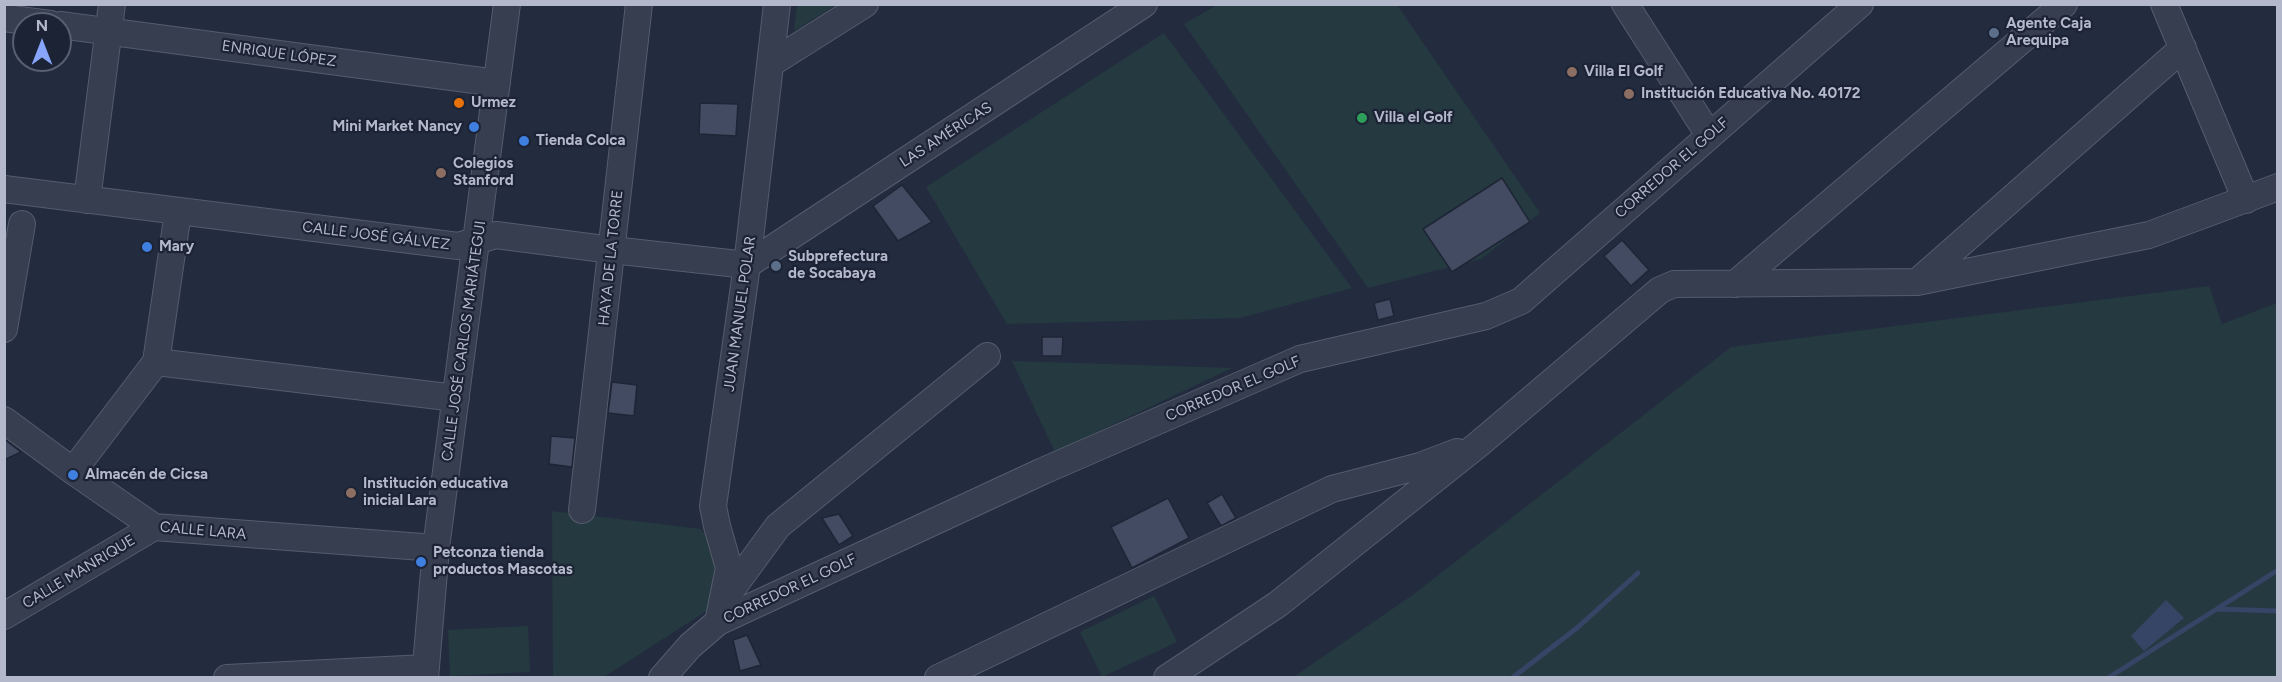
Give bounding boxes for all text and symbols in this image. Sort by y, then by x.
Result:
north arrow [12,12,72,72]
place label: Agente Caja Arequipa [2006,15,2091,50]
text: N [36,16,48,35]
marker: Agente Caja Arequipa [1987,26,2001,40]
street label: ENRIQUE LÓPEZ [221,37,337,71]
place label: Villa El Golf [1584,63,1663,81]
marker: Villa El Golf [1565,65,1579,79]
place label: Institución Educativa No. 40172 [1641,85,1861,103]
marker: Institución Educativa No. 40172 [1622,87,1636,101]
place label: Urmez [471,94,516,112]
marker: Urmez [452,96,466,110]
street label: LAS AMÉRICAS [897,99,995,171]
place label: Villa el Golf [1374,109,1453,127]
marker: Villa el Golf [1355,111,1369,125]
street label: CORREDOR EL GOLF [1612,114,1732,222]
place label: Mini Market Nancy [332,118,462,136]
marker: Mini Market Nancy [467,120,481,134]
place label: Tienda Colca [536,132,625,150]
marker: Tienda Colca [517,134,531,148]
place label: Colegios Stanford [453,155,514,190]
marker: Colegios Stanford [434,166,448,180]
street label: HAYA DE LA TORRE [595,189,627,327]
street label: CALLE JOSÉ GÁLVEZ [301,218,451,254]
street label: CALLE JOSÉ CARLOS MARIÁTEGUI [438,220,490,462]
street label: JUAN MANUEL POLAR [720,235,760,393]
place label: Mary [159,238,194,256]
marker: Mary [140,240,154,254]
place label: Subprefectura de Socabaya [788,248,888,283]
marker: Subprefectura de Socabaya [769,259,783,273]
street label: CORREDOR EL GOLF [1163,352,1303,426]
place label: Almacén de Cicsa [85,466,208,484]
marker: Almacén de Cicsa [66,468,80,482]
place label: Institución educativa inicial Lara [363,475,508,510]
marker: Institución educativa inicial Lara [344,486,358,500]
street label: CALLE LARA [159,518,247,544]
street label: CALLE MANRIQUE [19,531,139,613]
place label: Petconza tienda productos Mascotas [433,544,573,579]
street label: CORREDOR EL GOLF [721,550,859,628]
marker: Petconza tienda productos Mascotas [414,555,428,569]

